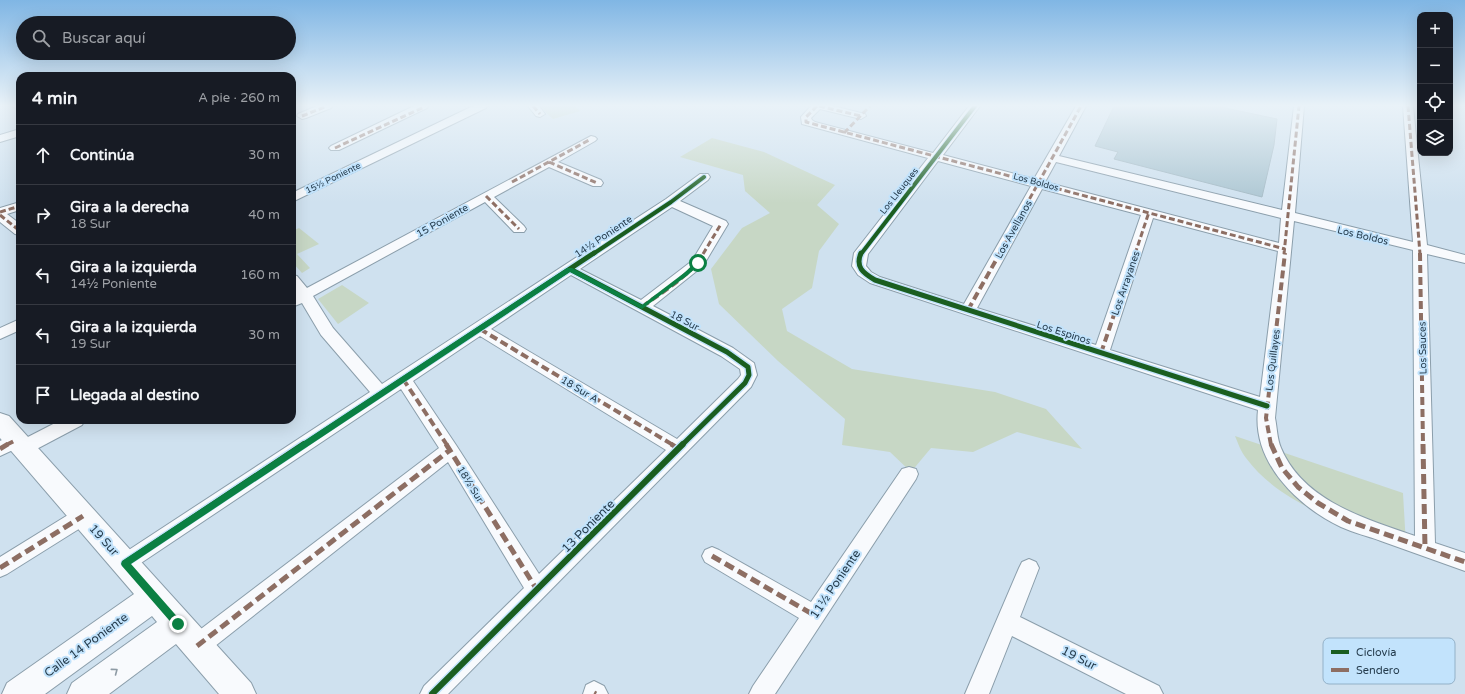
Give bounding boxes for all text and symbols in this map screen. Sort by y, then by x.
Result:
map controls [1417,12,1453,156]
button: + [1417,12,1453,48]
search box [16,16,296,60]
icon: search [30,27,52,49]
text: Buscar aquí [62,29,145,47]
button: − [1417,48,1453,84]
button: locate [1417,84,1453,120]
text: 4 min [32,88,77,109]
text: A pie · 260 m [198,90,280,106]
button: layers [1417,120,1453,156]
icon: ahead [32,144,54,166]
text: Continúa [70,146,134,164]
text: 30 m [248,147,280,163]
street label: 15½ Poniente [304,160,363,197]
street label: Los Lleuques [878,166,921,217]
street label: Los Boldos [1012,171,1060,194]
text: Gira a la derecha [70,198,189,216]
street label: Los Avellanos [993,198,1035,261]
street label: 15 Poniente [414,202,471,240]
icon: right [32,204,54,226]
text: 40 m [248,207,280,223]
street label: 14½ Poniente [573,213,635,260]
text: 18 Sur [70,216,111,232]
street label: Los Boldos [1336,224,1390,248]
street label: Los Arrayanes [1109,249,1143,317]
route start [689,254,707,272]
text: Gira a la izquierda [70,258,197,276]
icon: left [32,264,54,286]
text: 160 m [240,267,280,283]
text: 14½ Poniente [70,276,157,292]
street label: 18 Sur [668,308,701,334]
text: Gira a la izquierda [70,318,197,336]
street label: Los Espinos [1035,319,1092,347]
street label: Los Sauces [1417,321,1429,374]
icon: left [32,324,54,346]
text: 30 m [248,327,280,343]
street label: Los Quillayes [1263,328,1283,392]
text: 19 Sur [70,336,111,352]
street label: 18 Sur A [559,374,600,406]
icon: arrive [32,384,54,406]
text: Llegada al destino [70,386,199,404]
street label: 18½ Sur [454,464,486,505]
street label: 13 Poniente [559,497,617,555]
street label: 19 Sur [86,521,122,559]
street label: 11½ Poniente [807,547,863,621]
street label: Calle 14 Poniente [41,610,131,680]
route end [169,615,187,633]
legend [1323,638,1455,684]
street label: 19 Sur [1059,643,1099,673]
text: Ciclovía [1356,646,1396,659]
text: Sendero [1356,664,1400,677]
one-way arrow [110,669,117,676]

